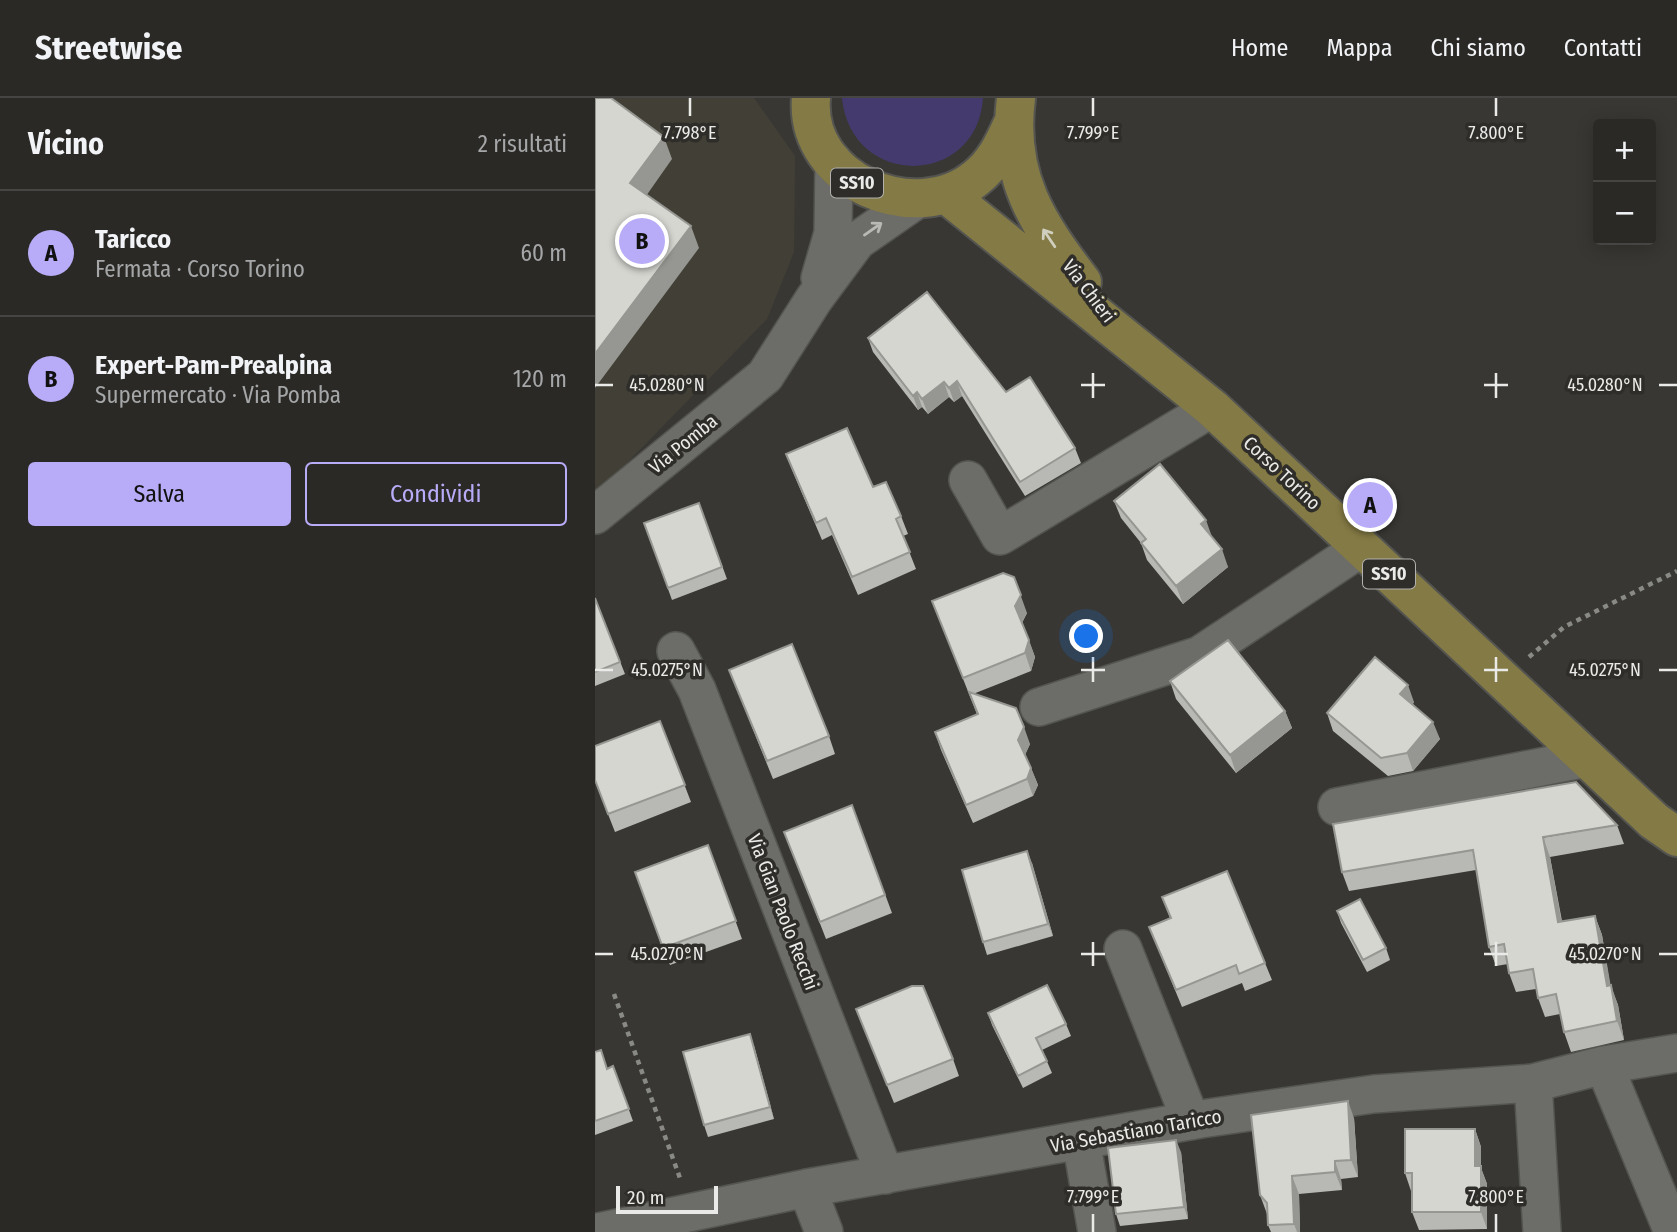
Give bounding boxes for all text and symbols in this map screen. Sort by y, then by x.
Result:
text: Streetwise [35,28,182,68]
text: Home [1231,34,1288,62]
text: Mappa [1326,34,1392,62]
text: Chi siamo [1430,34,1526,62]
text: Contatti [1564,34,1642,62]
map controls [1593,119,1656,245]
button: + [1593,119,1656,182]
text: 7.798°E [664,122,716,144]
text: 7.799°E [1067,122,1119,144]
text: 7.800°E [1468,122,1524,144]
text: Vicino [28,126,104,162]
text: 2 risultati [478,130,567,158]
road number: SS10 [831,168,883,198]
button: − [1593,182,1656,245]
pin: B [619,215,665,267]
one-way arrow [863,222,883,236]
text: Taricco [95,224,171,255]
one-way arrow [1042,229,1056,248]
text: A [45,239,57,267]
text: 60 m [521,239,567,267]
text: Fermata · Corso Torino [95,255,305,283]
street label: Via Chieri [1058,255,1120,327]
text: Expert-Pam-Prealpina [95,350,332,381]
text: B [45,365,57,393]
text: 120 m [513,365,567,393]
text: 45.0280°N [629,374,705,396]
text: 45.0280°N [1567,374,1643,396]
text: Supermercato · Via Pomba [95,381,341,409]
street label: Via Pomba [644,409,722,479]
street label: Corso Torino [1239,431,1325,515]
button: Salva [28,462,291,526]
button: Condividi [305,462,567,526]
pin: A [1347,479,1393,531]
road number: SS10 [1363,560,1415,588]
your location [1069,619,1103,653]
text: 45.0275°N [631,659,703,681]
text: 45.0275°N [1569,659,1641,681]
street label: Via Gian Paolo Recchi [743,831,823,993]
text: 45.0270°N [630,943,704,965]
text: 45.0270°N [1568,943,1642,965]
street label: Via Sebastiano Taricco [1049,1105,1223,1157]
scale bar [616,1183,717,1215]
text: 20 m [627,1186,664,1209]
text: 7.799°E [1067,1186,1119,1208]
text: 7.800°E [1468,1186,1524,1208]

